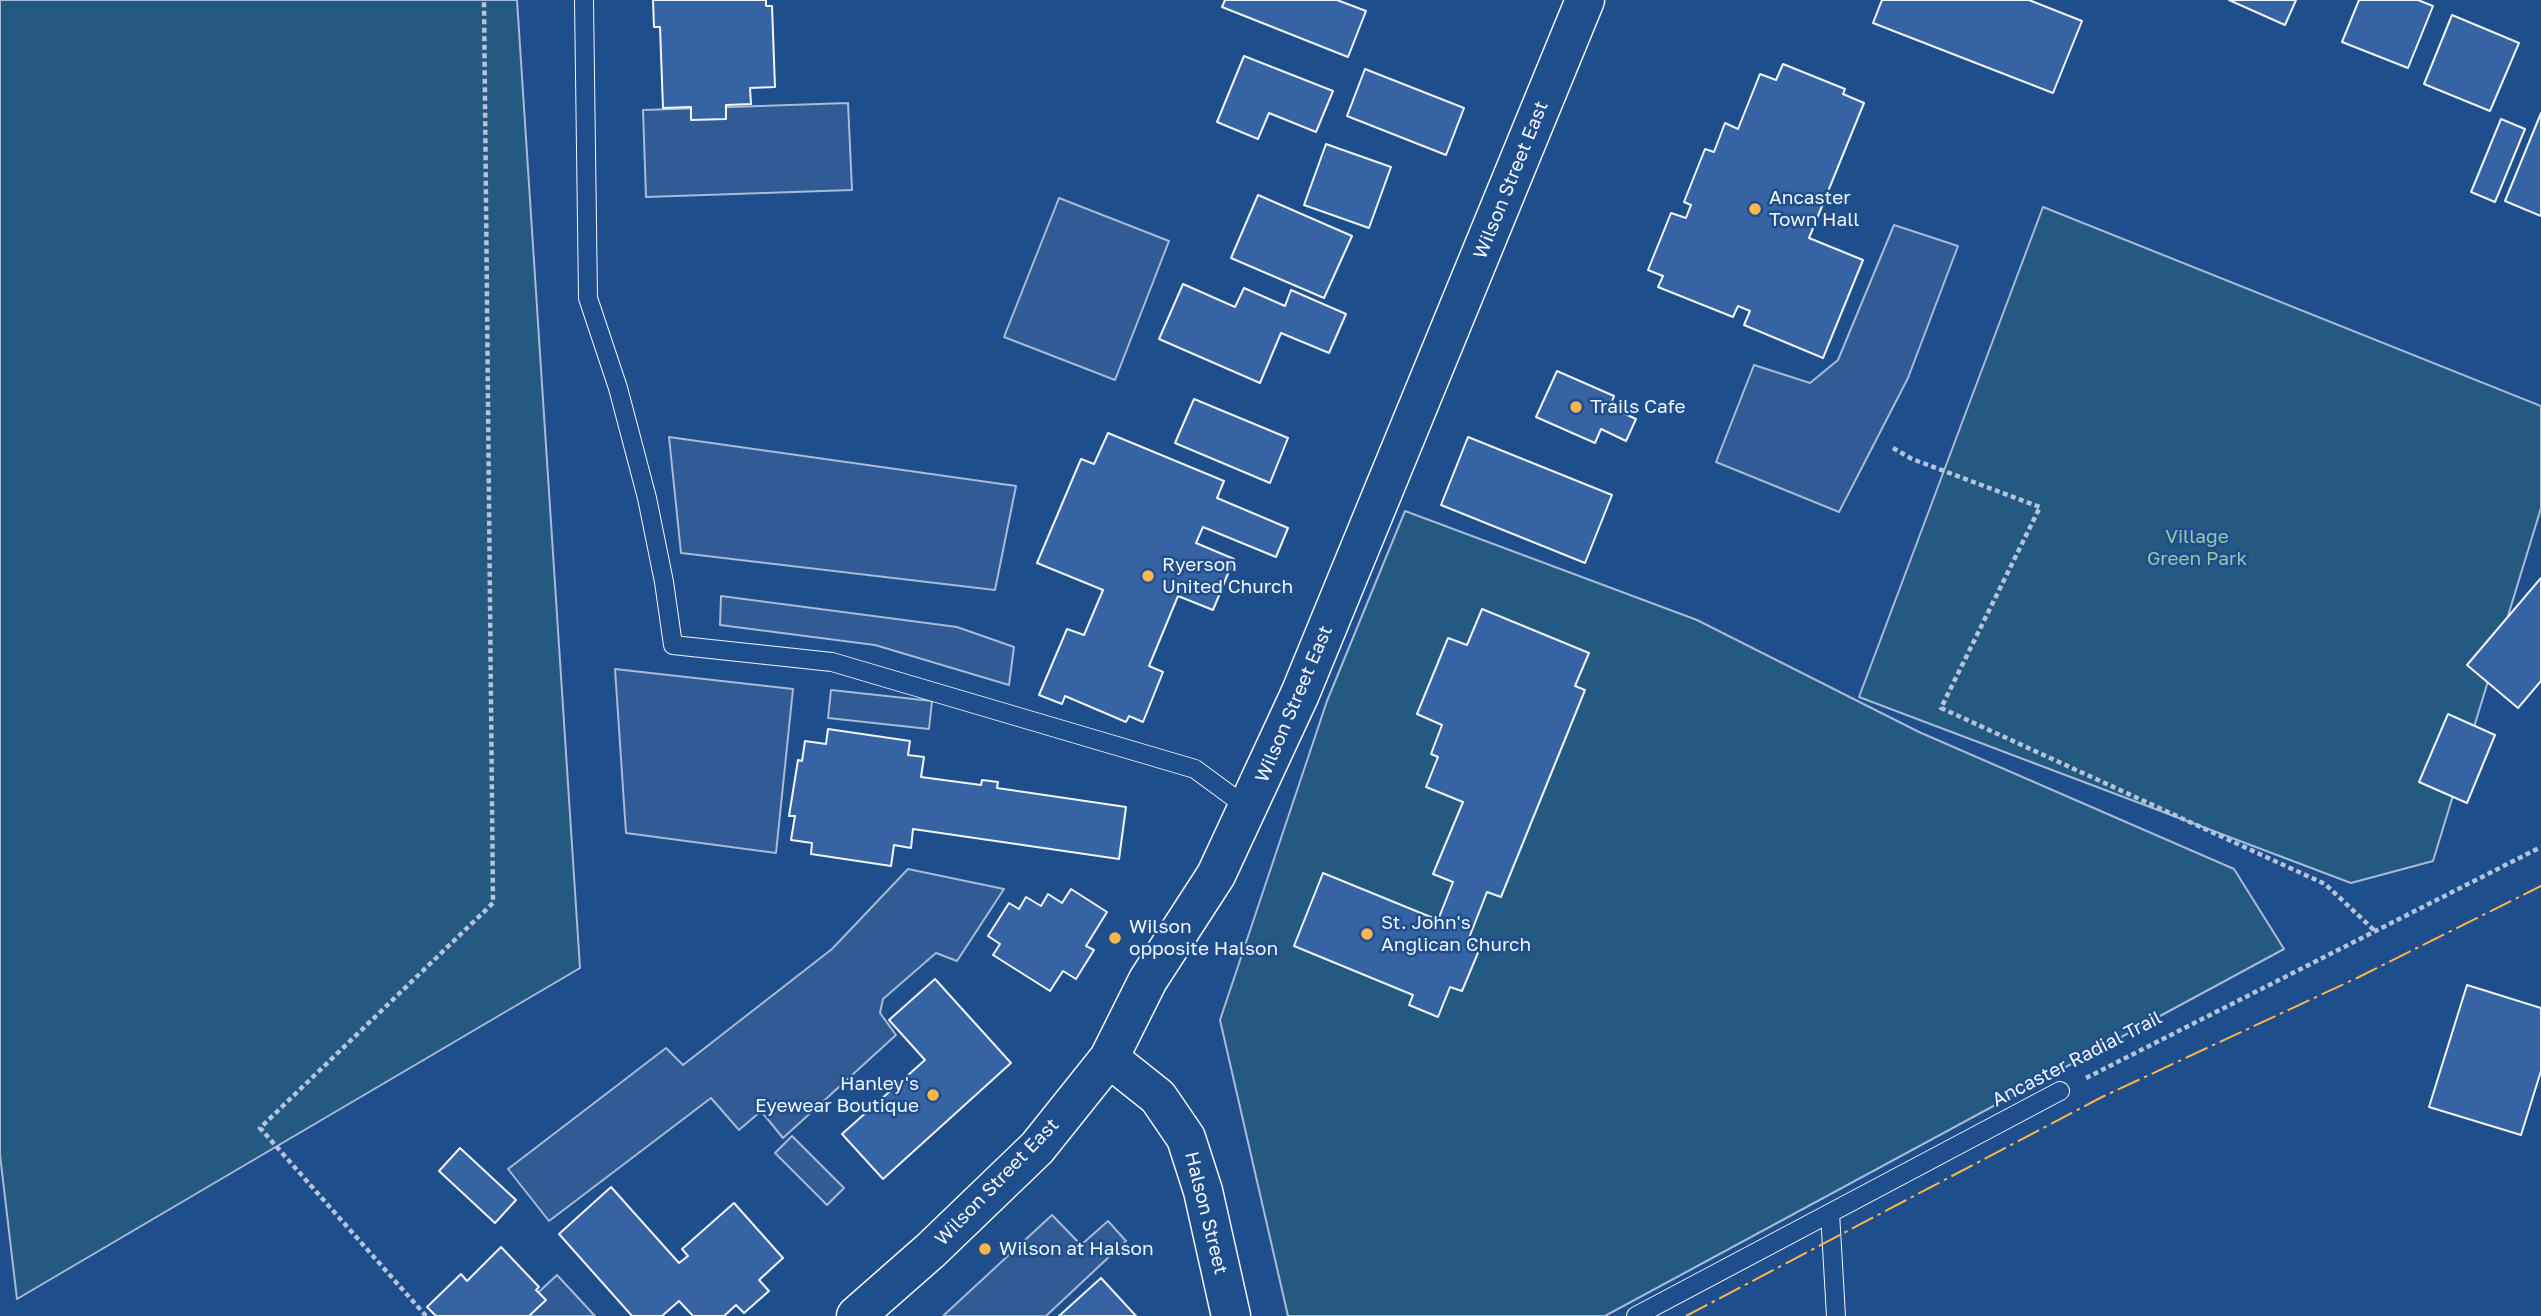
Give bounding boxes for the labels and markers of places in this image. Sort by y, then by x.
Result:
place label: Ancaster Town Hall [1769,187,1859,231]
marker: Ancaster Town Hall [1747,201,1763,217]
place label: Trails Cafe [1590,396,1685,418]
marker: Trails Cafe [1568,399,1584,415]
place label: Ryerson United Church [1162,554,1293,598]
marker: Ryerson United Church [1140,568,1156,584]
place label: St. John's Anglican Church [1381,912,1531,956]
place label: Wilson opposite Halson [1129,916,1278,960]
marker: St. John's Anglican Church [1359,926,1375,942]
marker: Wilson opposite Halson [1107,930,1123,946]
place label: Hanley's Eyewear Boutique [755,1073,919,1117]
marker: Hanley's Eyewear Boutique [925,1087,941,1103]
place label: Wilson at Halson [999,1238,1154,1260]
marker: Wilson at Halson [977,1241,993,1257]

